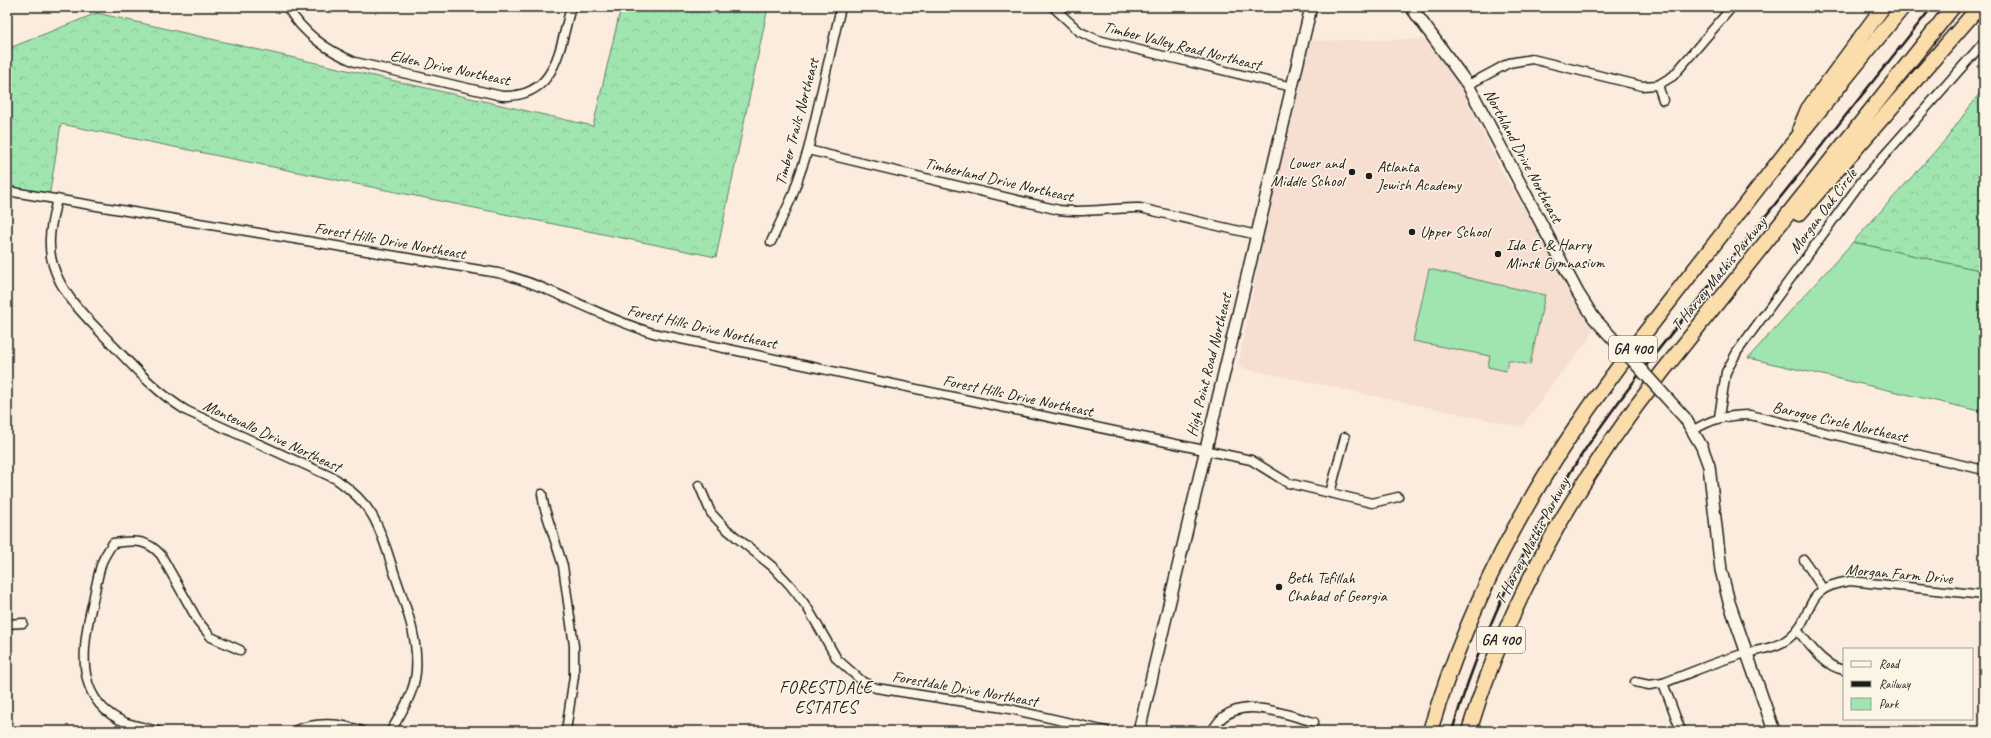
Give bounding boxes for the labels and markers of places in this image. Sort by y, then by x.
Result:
place label: Lower and Middle School [1271,153,1347,191]
place label: Atlanta Jewish Academy [1376,157,1463,195]
marker: Lower and Middle School [1347,167,1357,177]
marker: Atlanta Jewish Academy [1364,171,1374,181]
place label: Upper School [1420,222,1492,242]
marker: Upper School [1407,227,1417,237]
place label: Ida E. & Harry Minsk Gymnasium [1506,235,1606,273]
marker: Ida E. & Harry Minsk Gymnasium [1493,249,1503,259]
place label: Beth Tefillah Chabad of Georgia [1287,568,1388,606]
marker: Beth Tefillah Chabad of Georgia [1274,582,1284,592]

